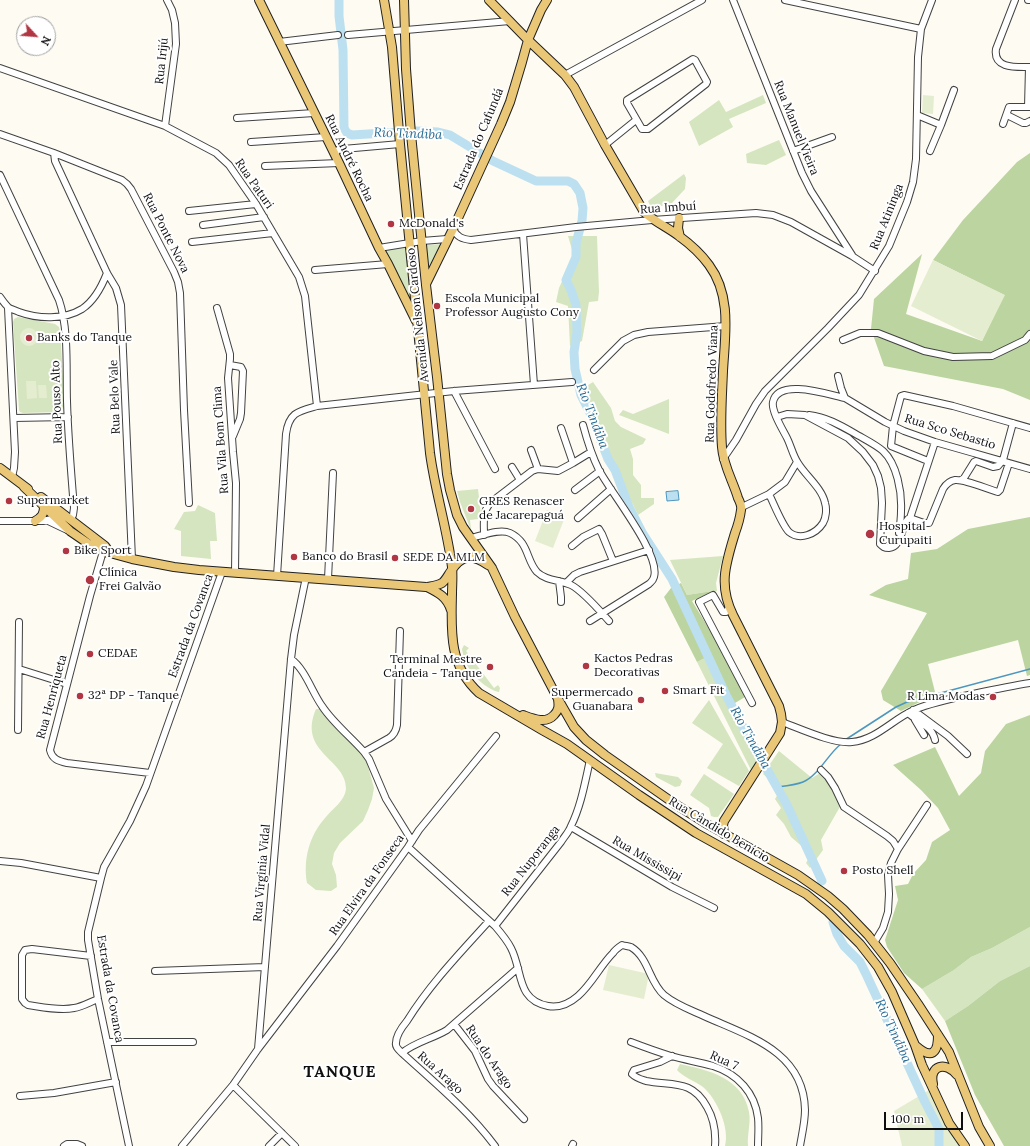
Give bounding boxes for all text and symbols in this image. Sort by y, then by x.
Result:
north arrow [16,16,56,56]
text: N [38,34,54,48]
street label: Rua Irijú [152,37,172,85]
street label: Rua Manuel Vieira [770,79,822,177]
street label: Estrada do Cafundá [451,86,507,192]
street label: Rua André Rocha [322,112,376,204]
water label: Rio Tindiba [373,125,443,143]
street label: Rua Paturi [232,156,276,212]
street label: Rua Atininga [867,182,907,252]
street label: Rua Ponte Nova [140,191,192,275]
street label: Rua Imbuí [639,199,697,217]
place label: McDonald's [399,217,464,231]
marker: McDonald's [386,219,396,229]
street label: Avenida Nelson Cardoso [404,247,432,383]
place label: Escola Municipal Professor Augusto Cony [445,292,579,320]
marker: Escola Municipal Professor Augusto Cony [432,301,442,311]
street label: Rua Godofredo Viana [703,325,721,443]
place label: Banks do Tanque [37,331,132,345]
marker: Banks do Tanque [24,333,34,343]
street label: Rua Belo Vale [106,359,124,435]
street label: Rua Pouso Alto [48,360,66,444]
water label: Rio Tindiba [572,381,612,451]
street label: Rua Vila Bom Clima [210,386,232,494]
street label: Rua Sco Sebastio [903,411,997,453]
place label: Supermarket [17,494,89,508]
place label: GRES Renascer de Jacarepaguá [479,495,564,523]
marker: Supermarket [4,496,14,506]
marker: GRES Renascer de Jacarepaguá [466,504,476,514]
place label: Hospital Curupaiti [879,520,932,548]
marker: Hospital Curupaiti [864,528,876,540]
place label: Bike Sport [74,544,132,558]
marker: Bike Sport [61,546,71,556]
place label: Banco do Brasil [302,550,388,564]
place label: SEDE DA MLM [403,551,485,565]
marker: Banco do Brasil [289,552,299,562]
marker: SEDE DA MLM [390,553,400,563]
place label: Clínica Frei Galvão [99,566,161,594]
street label: Estrada da Covanca [166,572,216,680]
marker: Clínica Frei Galvão [84,574,96,586]
place label: CEDAE [98,647,138,661]
marker: CEDAE [85,649,95,659]
place label: Kactos Pedras Decorativas [594,652,673,680]
street label: Rua Henriqueta [34,653,70,741]
place label: Terminal Mestre Candeia - Tanque [383,653,482,681]
marker: Kactos Pedras Decorativas [581,661,591,671]
marker: Terminal Mestre Candeia - Tanque [485,662,495,672]
place label: Smart Fit [673,684,724,698]
place label: Supermercado Guanabara [551,686,633,714]
marker: Smart Fit [660,686,670,696]
place label: 32ª DP - Tanque [88,689,179,703]
place label: R Lima Modas [907,690,985,704]
marker: 32ª DP - Tanque [75,691,85,701]
marker: R Lima Modas [988,692,998,702]
marker: Supermercado Guanabara [636,695,646,705]
water label: Rio Tindiba [727,704,773,772]
street label: Rua Cândido Benício [666,794,772,866]
street label: Rua Virginia Vidal [251,823,273,923]
street label: Rua Nuporanga [499,823,563,899]
street label: Rua Elvira da Fonseca [327,832,407,938]
street label: Rua Mississipi [610,833,684,885]
place label: Posto Shell [852,864,914,878]
marker: Posto Shell [839,866,849,876]
street label: Estrada da Covanca [93,934,127,1044]
water label: Rio Tindiba [871,997,915,1065]
street label: Rua do Arago [462,1022,516,1092]
street label: Rua 7 [708,1048,740,1074]
street label: Rua Arago [414,1049,466,1097]
district label: TANQUE [304,1062,376,1082]
scale bar [886,1104,965,1130]
text: 100 m [891,1111,924,1126]

